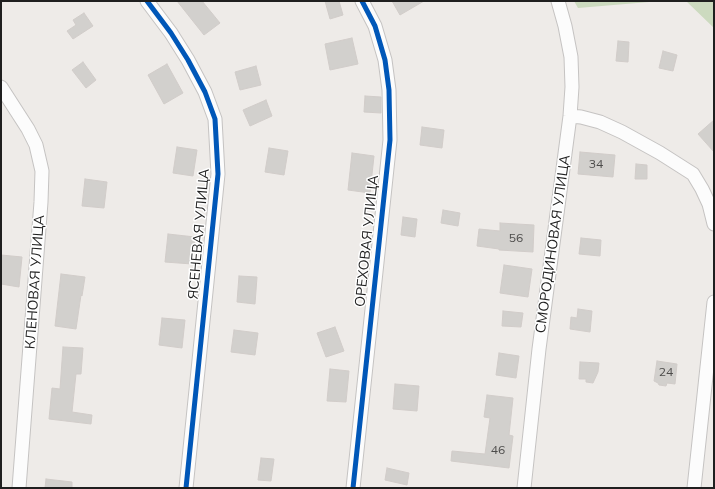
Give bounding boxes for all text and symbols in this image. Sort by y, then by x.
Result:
street label: СМОРОДИНОВАЯ УЛИЦА [532,154,574,334]
house number: 34 [589,157,603,171]
street label: ЯСЕНЕВАЯ УЛИЦА [185,168,213,300]
street label: ОРЕХОВАЯ УЛИЦА [352,174,382,308]
street label: КЛЕНОВАЯ УЛИЦА [22,214,48,350]
house number: 56 [509,231,523,245]
house number: 24 [659,365,673,379]
house number: 46 [491,443,505,457]

